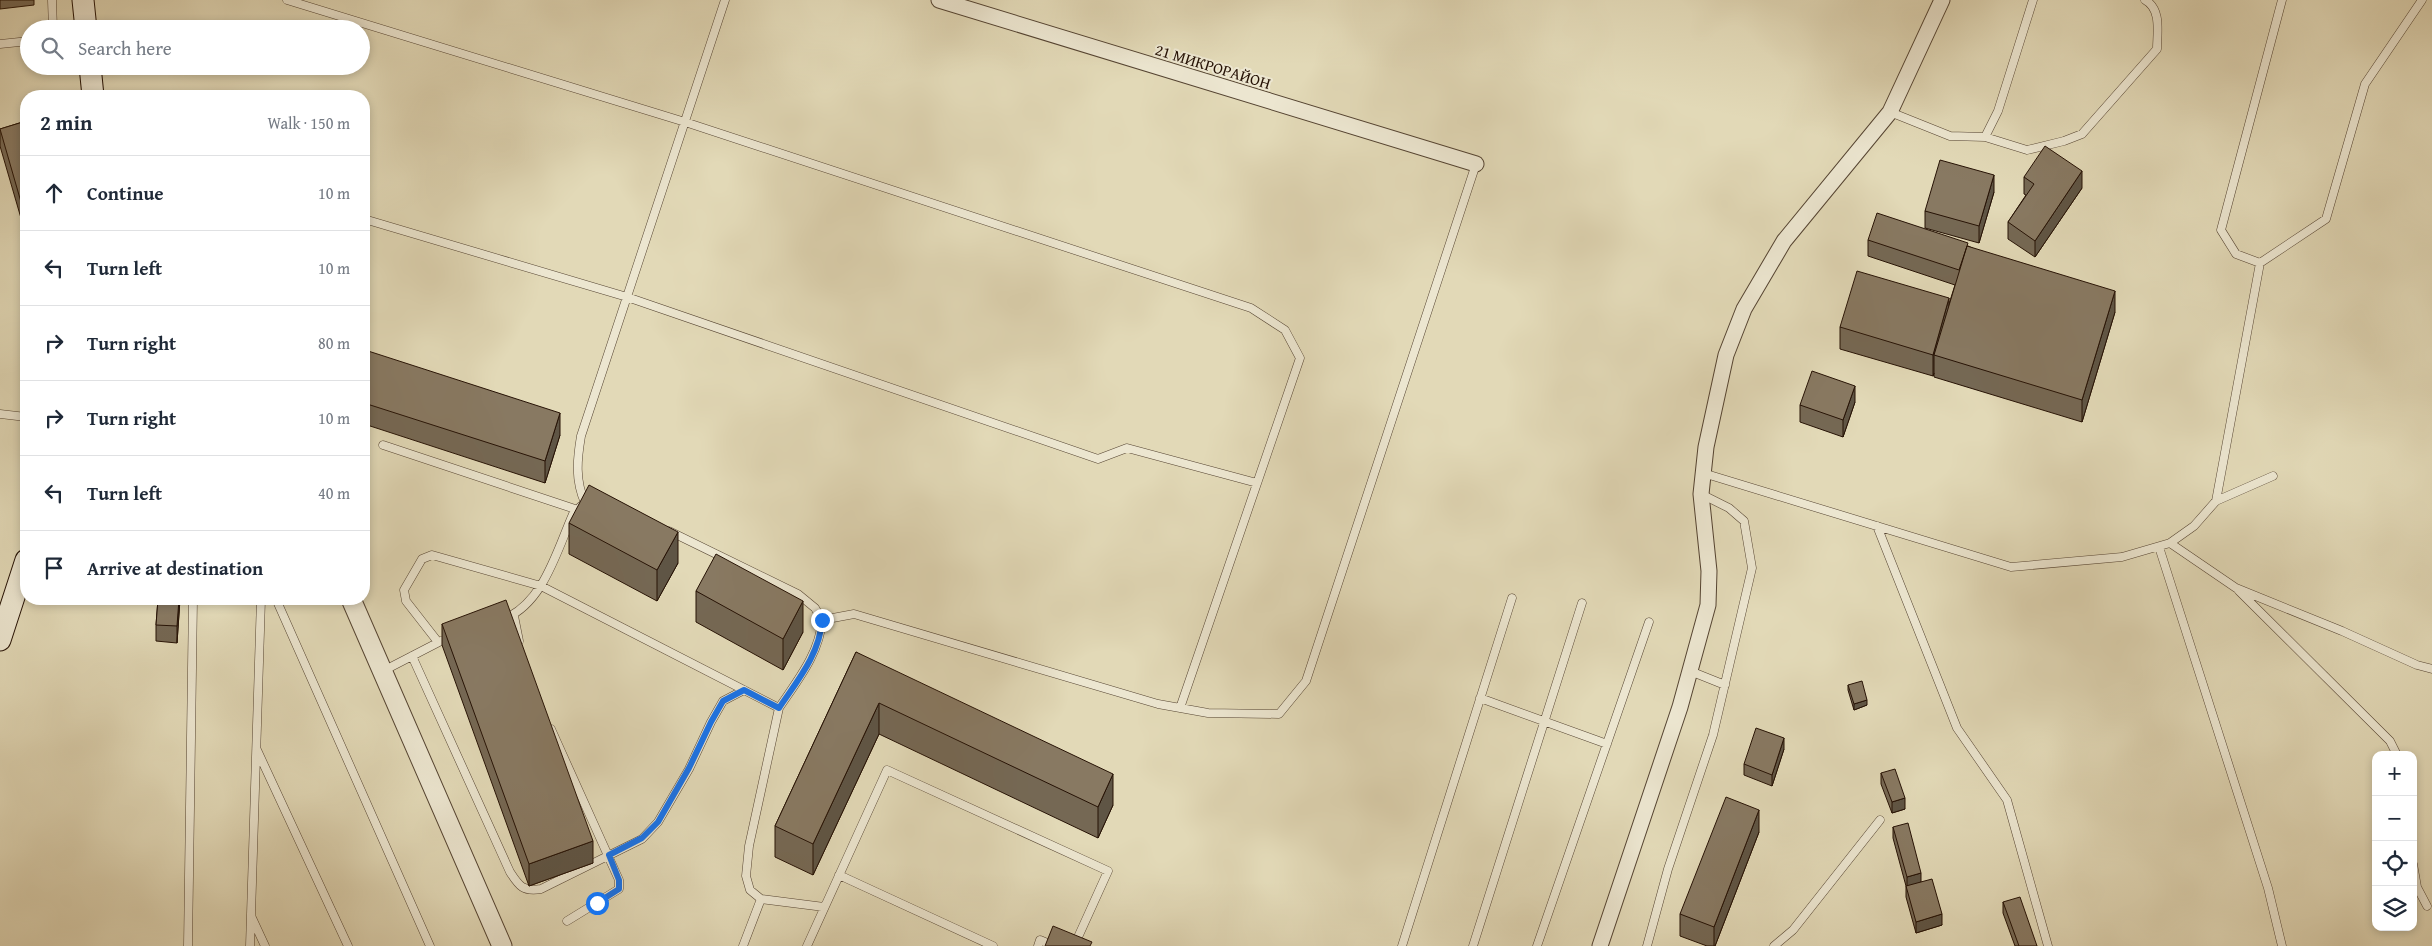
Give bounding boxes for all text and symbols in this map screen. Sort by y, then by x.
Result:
search box [20,20,370,75]
icon: search [38,34,66,62]
text: Search here [78,34,172,62]
street label: 21 МИКРОРАЙОН [1152,37,1274,95]
text: 2 min [40,107,92,138]
text: Walk · 150 m [267,111,350,135]
icon: ahead [40,179,68,207]
text: Continue [87,179,164,207]
text: 10 m [318,181,350,205]
icon: left [40,254,68,282]
text: Turn left [87,254,162,282]
text: 10 m [318,256,350,280]
icon: right [40,329,68,357]
text: Turn right [87,329,176,357]
text: 80 m [318,331,350,355]
icon: right [40,404,68,432]
text: Turn right [87,404,176,432]
text: 10 m [318,406,350,430]
icon: left [40,479,68,507]
text: Turn left [87,479,162,507]
text: 40 m [318,481,350,505]
icon: arrive [40,554,68,582]
text: Arrive at destination [87,554,263,582]
route end [811,609,834,632]
map controls [2372,751,2417,931]
button: + [2372,751,2417,796]
button: − [2372,796,2417,841]
button: locate [2372,841,2417,886]
button: layers [2372,886,2417,931]
route start [586,892,609,915]

